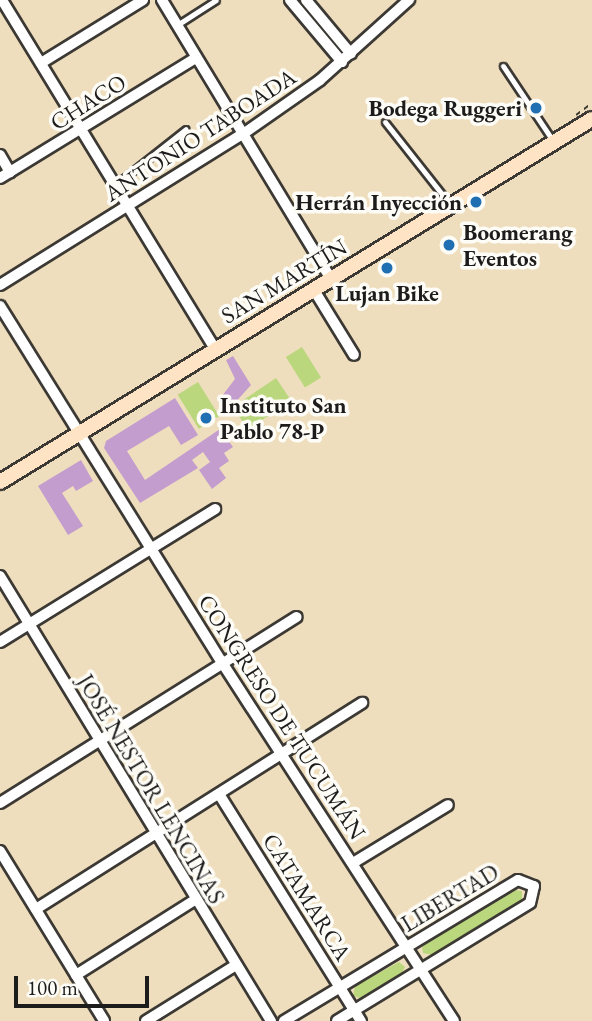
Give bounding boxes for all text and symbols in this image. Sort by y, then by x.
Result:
street label: ANTONIO TABOADA [99,63,301,207]
street label: CHACO [45,68,131,136]
place label: Bodega Ruggeri [369,94,522,122]
marker: Bodega Ruggeri [528,100,544,116]
place label: Herrán Inyección [295,188,462,216]
marker: Herrán Inyección [468,194,484,210]
place label: Boomerang Eventos [463,218,573,272]
street label: SAN MARTÍN [216,233,352,329]
marker: Boomerang Eventos [441,237,457,253]
marker: Lujan Bike [379,260,395,276]
place label: Lujan Bike [335,279,439,307]
place label: Instituto San Pablo 78-P [220,391,346,445]
marker: Instituto San Pablo 78-P [198,410,214,426]
street label: CONGRESO DE TUCUMÁN [192,589,372,845]
street label: JOSÉ NESTOR LENCINAS [72,669,230,909]
street label: CATAMARCA [257,828,357,966]
street label: LIBERTAD [396,858,504,938]
scale bar [18,962,152,1006]
text: 100 m [27,974,78,1001]

